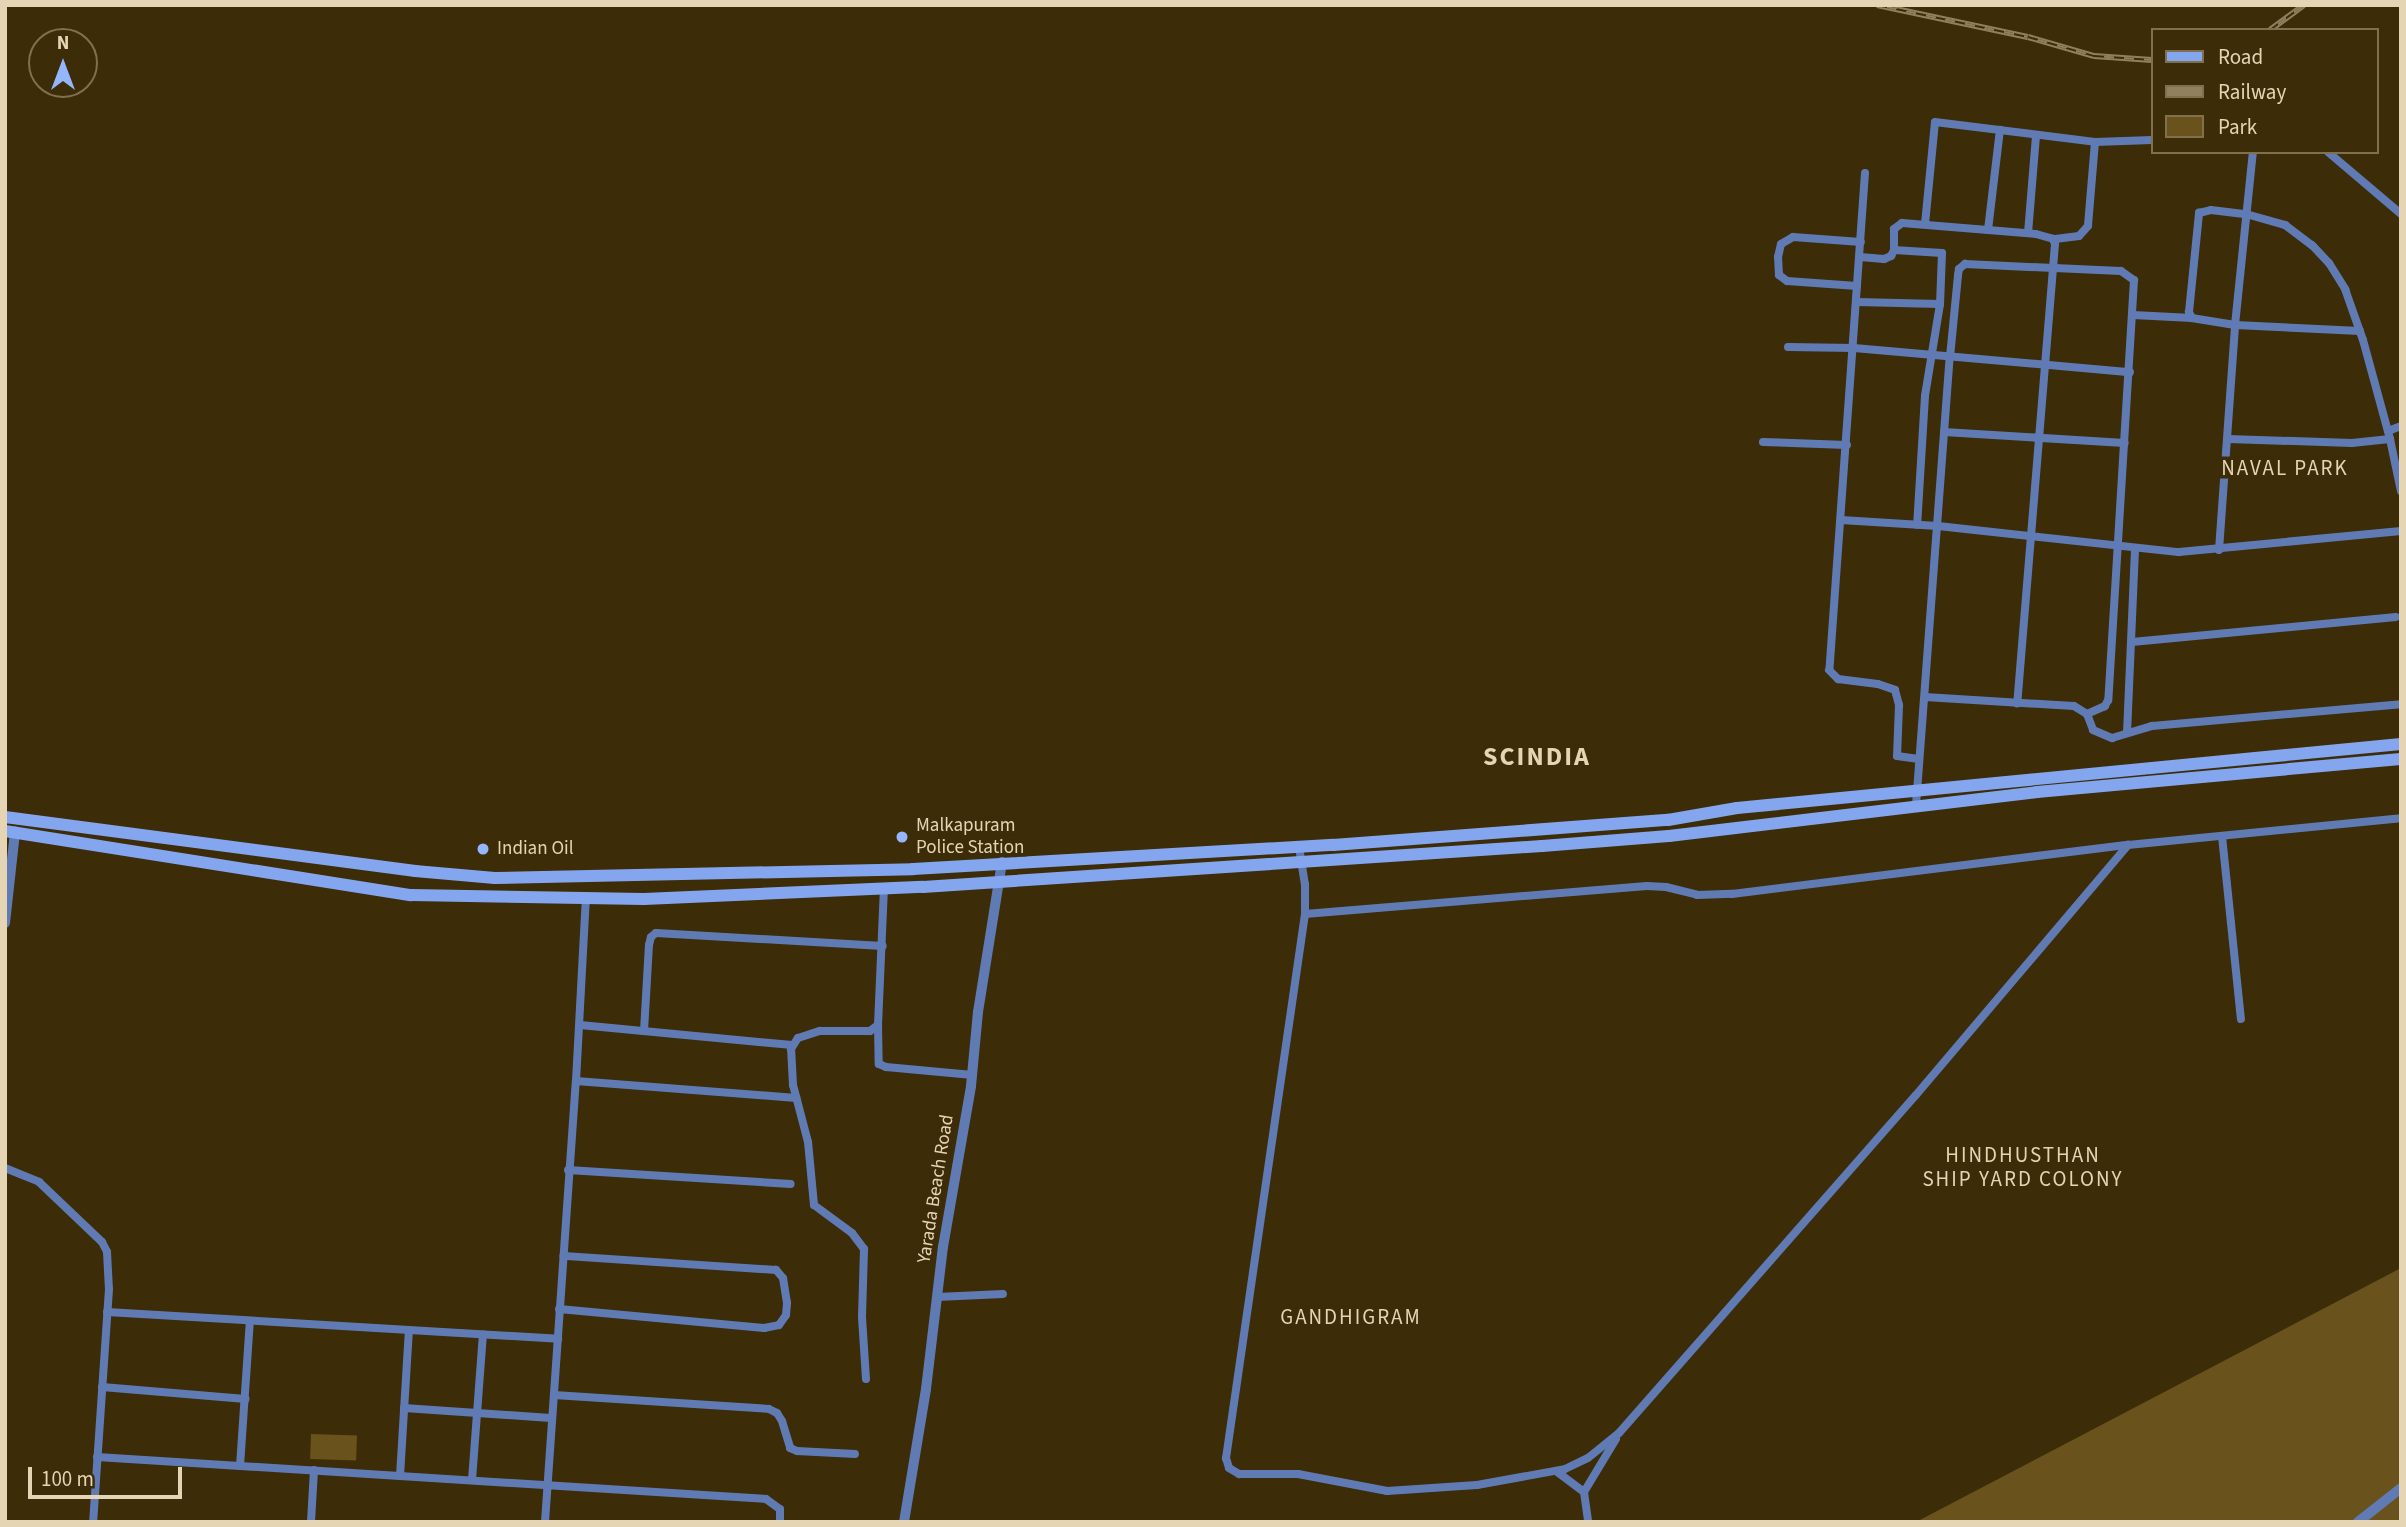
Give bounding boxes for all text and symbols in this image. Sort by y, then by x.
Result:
north arrow [28,28,98,98]
legend [2150,28,2378,154]
text: N [57,30,69,57]
text: Road [2218,42,2263,72]
text: Railway [2218,77,2286,107]
text: Park [2218,112,2257,142]
district label: NAVAL PARK [2223,455,2347,481]
district label: SCINDIA [1484,741,1590,773]
place label: Malkapuram Police Station [916,815,1024,859]
marker: Malkapuram Police Station [894,829,910,845]
place label: Indian Oil [497,838,574,860]
marker: Indian Oil [475,841,491,857]
street label: Yarada Beach Road [913,1113,959,1265]
district label: HINDHUSTHAN SHIP YARD COLONY [1924,1142,2122,1192]
district label: GANDHIGRAM [1282,1304,1420,1330]
scale bar [32,1454,186,1498]
text: 100 m [41,1464,94,1494]

